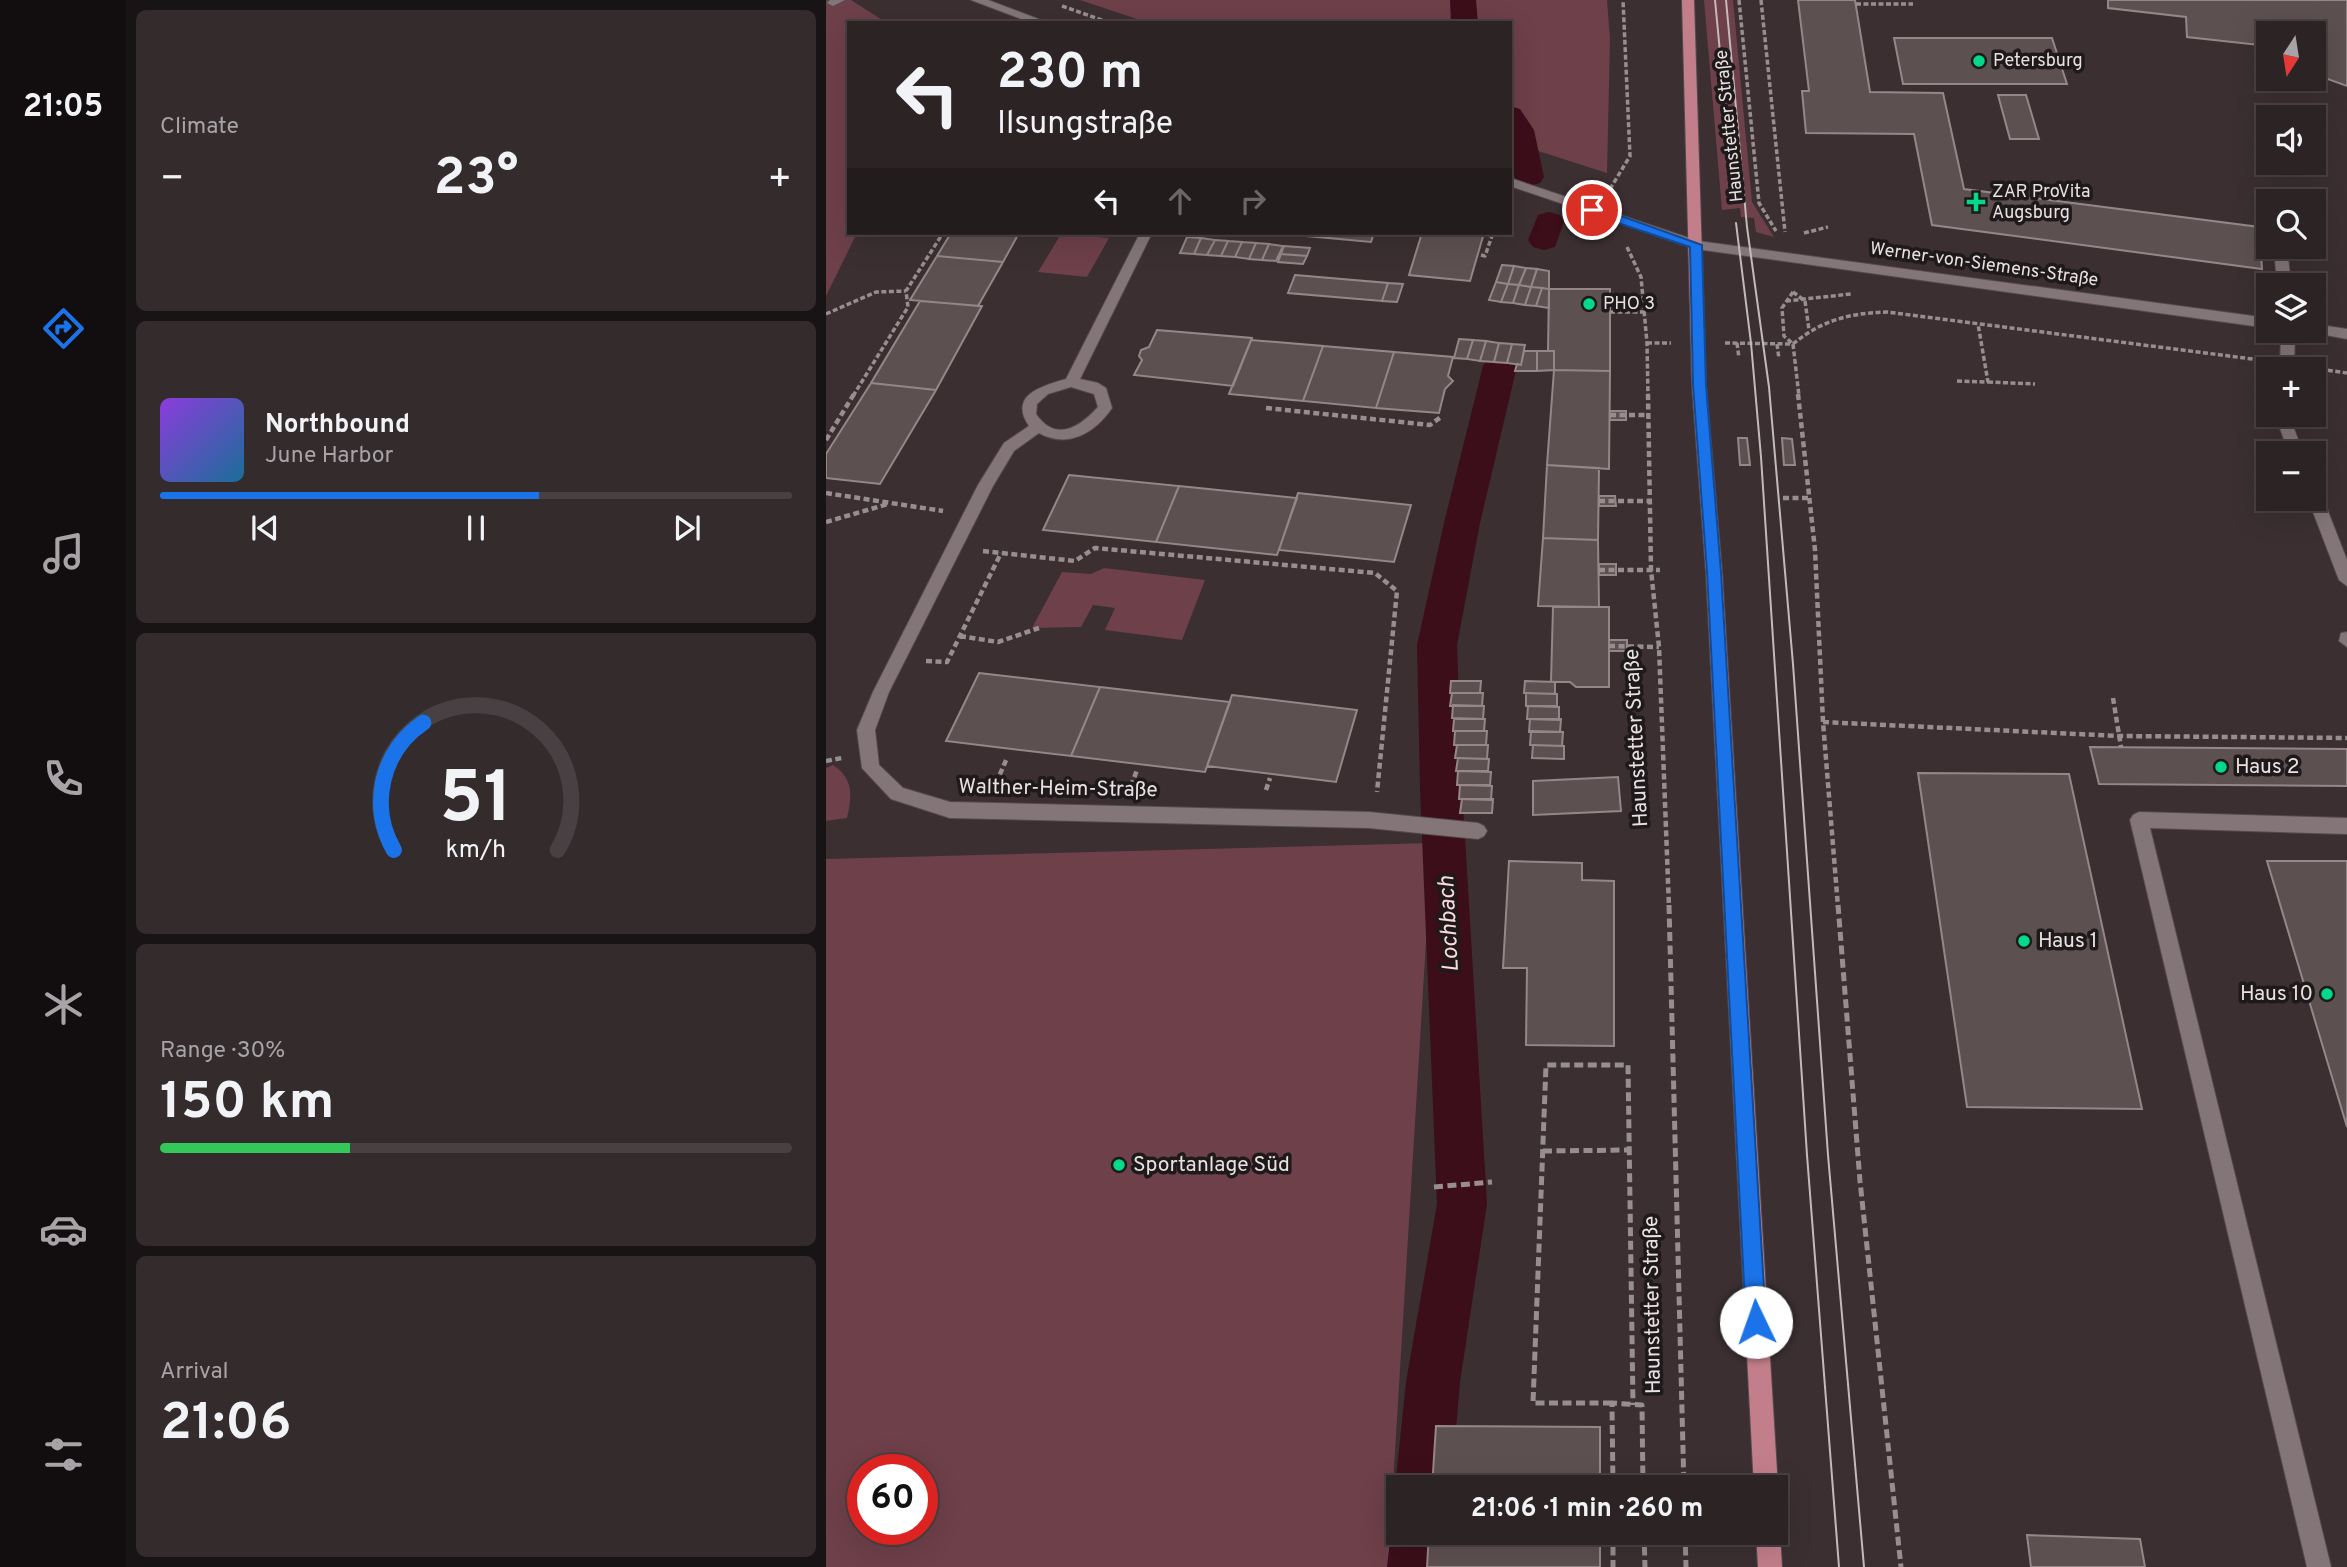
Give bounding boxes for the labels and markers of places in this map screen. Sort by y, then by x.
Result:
place label: Petersburg [1993,50,2083,73]
marker: Petersburg [1971,53,1987,69]
pin [1562,180,1622,240]
place label: ZAR ProVita Augsburg [1992,181,2090,225]
marker: ZAR ProVita Augsburg [1966,192,1986,212]
place label: PHO 3 [1603,293,1655,316]
marker: PHO 3 [1581,296,1597,312]
place label: Haus 2 [2235,754,2300,781]
marker: Haus 2 [2213,759,2229,775]
place label: Haus 1 [2038,928,2098,955]
marker: Haus 1 [2016,933,2032,949]
place label: Haus 10 [2240,981,2313,1008]
marker: Haus 10 [2319,986,2335,1002]
place label: Sportanlage Süd [1133,1152,1290,1179]
marker: Sportanlage Süd [1111,1157,1127,1173]

